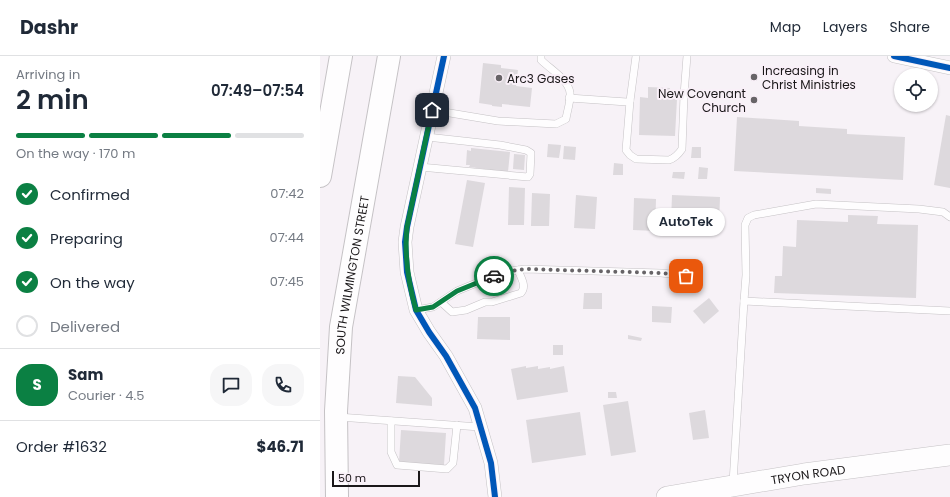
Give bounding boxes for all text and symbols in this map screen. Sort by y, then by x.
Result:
text: Dashr [20,14,78,41]
text: Map [770,17,801,37]
text: Layers [823,17,867,37]
text: Share [889,17,930,37]
place label: Increasing in Christ Ministries [762,62,856,93]
text: Arriving in [16,65,80,84]
map controls [894,68,938,112]
button: locate [894,68,938,112]
place label: Arc3 Gases [507,70,575,87]
marker: Increasing in Christ Ministries [749,72,759,82]
marker: Arc3 Gases [494,73,504,83]
text: 07:49–07:54 [211,80,304,101]
text: 2 min [16,82,89,118]
place label: New Covenant Church [658,85,746,116]
pin [415,93,449,127]
marker: New Covenant Church [749,95,759,105]
icon: home [421,99,443,121]
text: On the way · 170 m [16,144,135,163]
icon: check [16,183,38,205]
text: Confirmed [50,184,130,205]
text: 07:42 [270,184,304,203]
street label: SOUTH WILMINGTON STREET [331,194,373,355]
callout: AutoTek [647,208,725,236]
text: AutoTek [659,212,713,231]
icon: check [16,227,38,249]
text: Preparing [50,228,123,249]
text: 07:44 [270,228,304,247]
courier [474,256,514,296]
pin [669,259,703,293]
icon: car [483,265,505,287]
icon: bag [675,265,697,287]
icon: check [16,271,38,293]
text: On the way [50,272,135,293]
text: 07:45 [270,272,304,291]
text: Delivered [50,316,120,337]
text: Sam [68,364,103,385]
button: chat [210,364,252,406]
button: phone [262,364,304,406]
text: S [32,374,42,395]
text: Courier · 4.5 [68,386,144,405]
text: Order #1632 [16,436,107,457]
text: $46.71 [257,436,304,457]
street label: TRYON ROAD [770,460,846,488]
scale bar [332,469,420,488]
text: 50 m [338,470,366,486]

